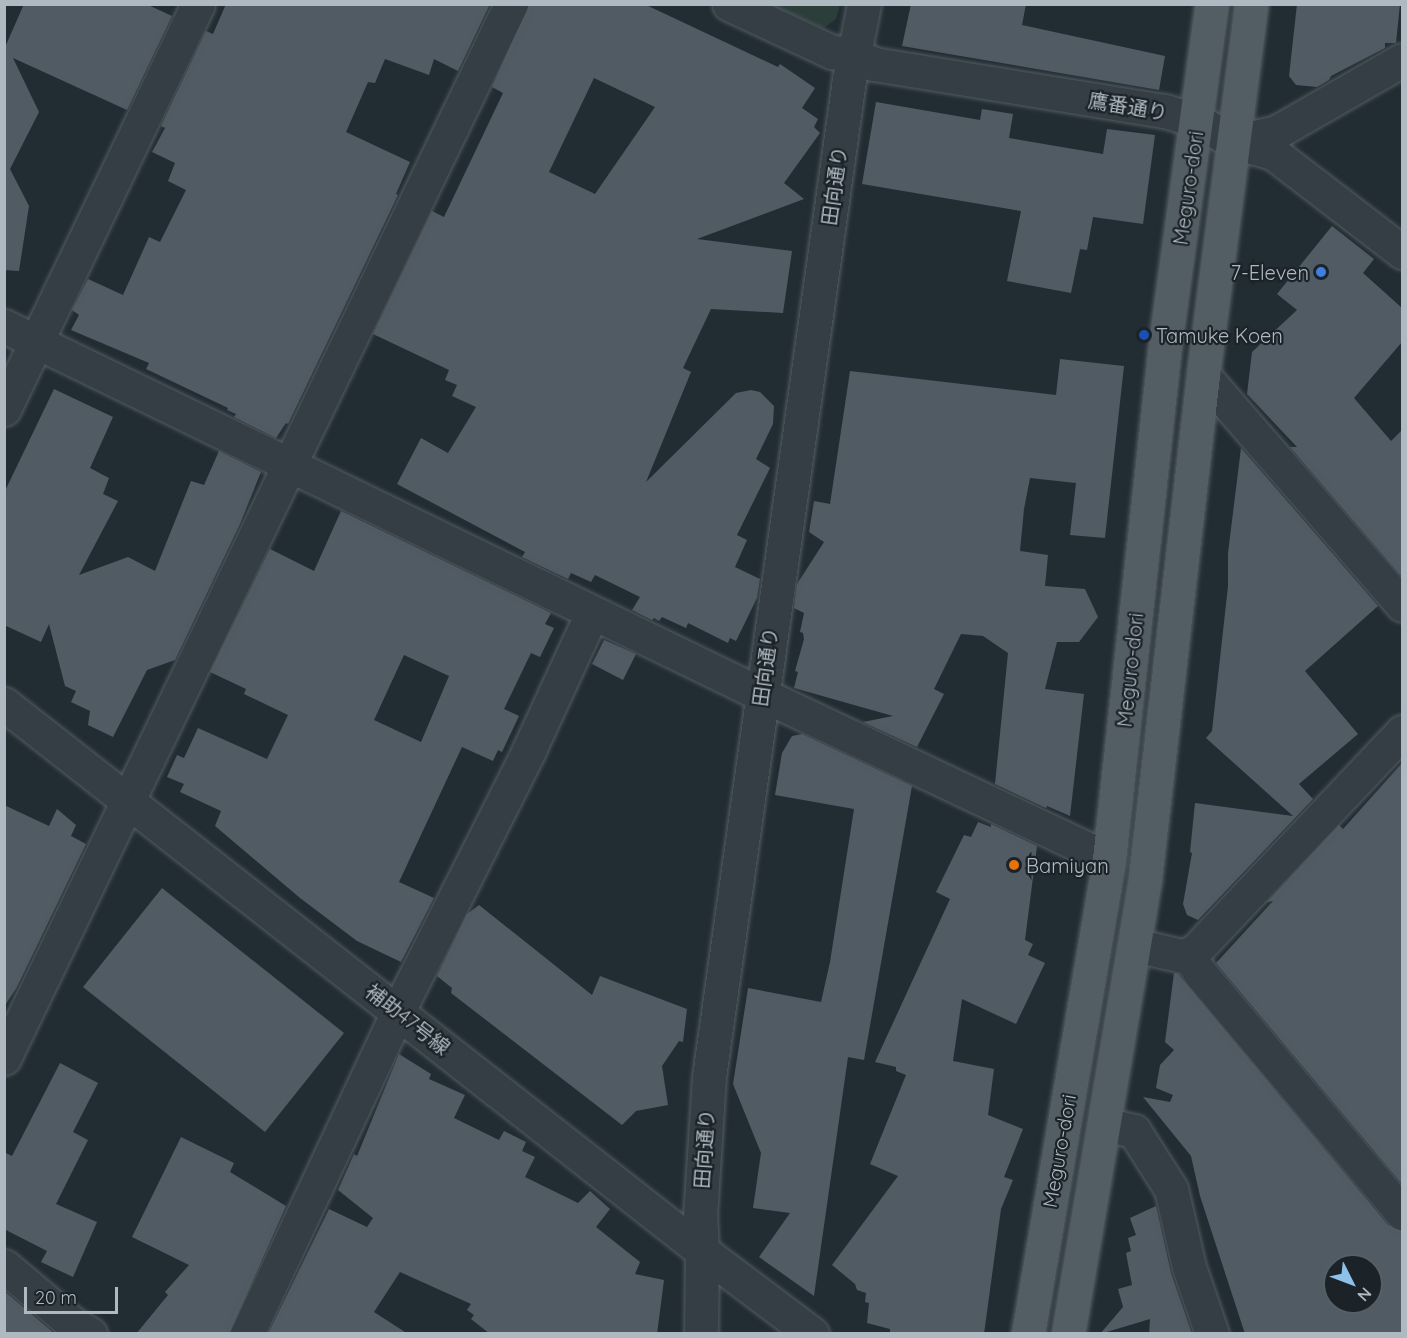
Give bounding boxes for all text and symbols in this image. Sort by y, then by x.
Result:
street label: 鷹番通り [1087,87,1169,125]
street label: Meguro-dori [1168,130,1208,246]
street label: 田向通り [817,145,851,227]
place label: 7-Eleven [1231,260,1309,284]
marker: 7-Eleven [1314,265,1328,279]
place label: Tamuke Koen [1156,323,1283,347]
marker: Tamuke Koen [1137,328,1151,342]
street label: Meguro-dori [1112,612,1148,728]
street label: 田向通り [748,626,782,708]
place label: Bamiyan [1026,853,1109,877]
marker: Bamiyan [1007,858,1021,872]
street label: 補助47号線 [361,979,455,1059]
street label: Meguro-dori [1037,1092,1081,1210]
street label: 田向通り [689,1108,719,1190]
north arrow [1323,1254,1383,1314]
scale bar [27,1275,122,1313]
text: N [1354,1284,1376,1306]
text: 20 m [35,1286,77,1309]

